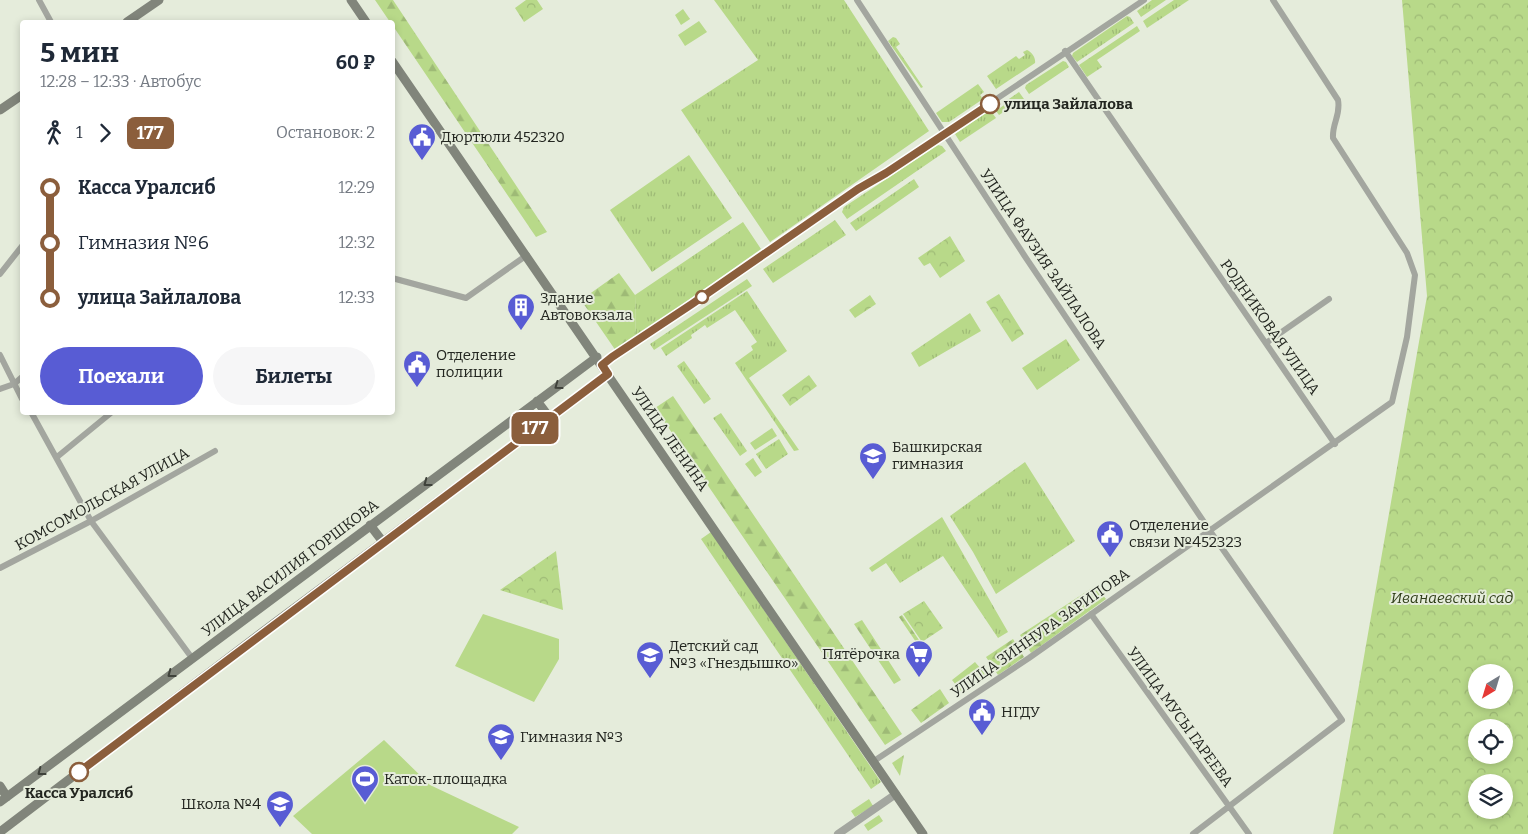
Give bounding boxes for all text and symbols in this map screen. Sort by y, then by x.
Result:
text: 5 мин [40,36,119,69]
text: 60 ₽ [336,51,375,74]
text: 12:28 – 12:33 · Автобус [40,72,202,91]
marker: улица Зайлалова [980,94,1000,114]
place label: улица Зайлалова [1003,95,1133,113]
icon: walk [40,119,68,147]
icon: forward [91,119,119,147]
text: 177 [137,122,164,144]
public building icon: Дюртюли 452320 [407,122,437,161]
text: 1 [76,123,83,142]
text: Остановок: 2 [276,123,375,142]
place label: Дюртюли 452320 [441,128,565,146]
street label: УЛИЦА ФАУЗИЯ ЗАЙЛАЛОВА [976,166,1110,353]
text: Касса Уралсиб [78,176,215,199]
text: 12:29 [338,178,375,197]
text: Гимназия №6 [78,231,209,254]
text: 12:32 [339,233,375,252]
street label: РОДНИКОВАЯ УЛИЦА [1216,256,1324,398]
text: улица Зайлалова [78,286,241,309]
text: 12:33 [338,288,375,307]
place label: Здание Автовокзала [540,289,633,324]
unlabelled marker [695,290,709,304]
building icon: Здание Автовокзала [506,292,536,331]
place label: Отделение полиции [436,346,516,381]
button: Поехали [40,347,203,405]
button: Билеты [213,347,375,405]
public building icon: Отделение полиции [402,349,432,388]
one-way arrow [554,380,564,389]
street label: УЛИЦА ЛЕНИНА [627,384,713,495]
line badge: 177 [506,412,564,444]
text: 177 [521,417,549,439]
place label: Башкирская гимназия [892,438,982,473]
school or university icon: Башкирская гимназия [858,441,888,480]
street label: КОМСОМОЛЬСКАЯ УЛИЦА [12,444,192,554]
one-way arrow [423,477,433,486]
street label: УЛИЦА ВАСИЛИЯ ГОРШКОВА [198,496,382,640]
place label: Отделение связи №452323 [1129,516,1242,551]
public building icon: Отделение связи №452323 [1095,519,1125,558]
street label: УЛИЦА ЗИННУРА ЗАРИПОВА [947,564,1133,702]
park label: Иванаевский сад [1391,589,1513,607]
place label: Детский сад №3 «Гнездышко» [669,637,799,672]
supermarket icon: Пятёрочка [904,639,934,678]
school or university icon: Детский сад №3 «Гнездышко» [635,640,665,679]
street label: УЛИЦА МУСЫ ГАРЕЕВА [1123,643,1237,791]
place label: Пятёрочка [822,645,900,663]
north arrow [1468,664,1512,709]
map controls [1468,664,1513,819]
one-way arrow [168,669,177,677]
public building icon: НГДУ [967,697,997,736]
place label: НГДУ [1001,703,1041,721]
button: locate [1468,719,1513,764]
school or university icon: Гимназия №3 [486,722,516,761]
place label: Гимназия №3 [520,728,623,746]
marker: Касса Уралсиб [69,762,89,782]
sports icon: Каток-площадка [350,764,380,803]
one-way arrow [37,766,47,775]
place label: Каток-площадка [384,770,507,788]
button: layers [1468,774,1513,819]
place label: Касса Уралсиб [25,784,133,802]
school or university icon: Школа №4 [265,789,295,828]
place label: Школа №4 [181,795,261,813]

